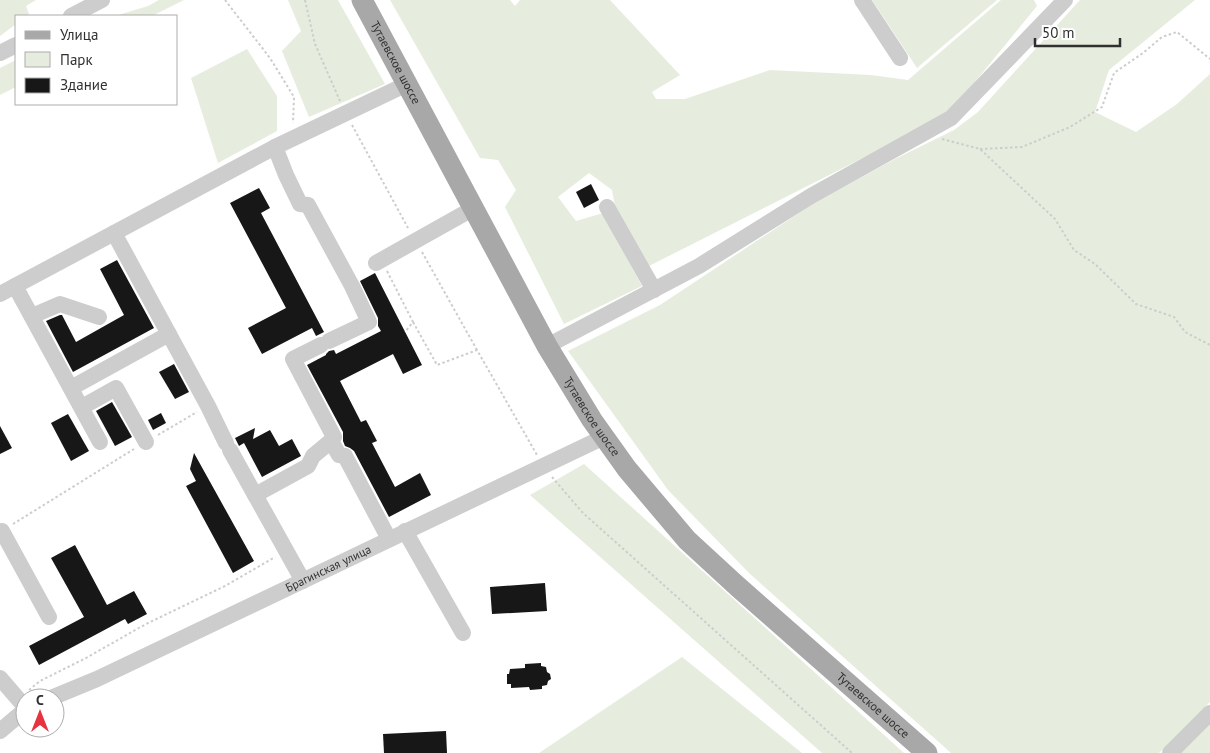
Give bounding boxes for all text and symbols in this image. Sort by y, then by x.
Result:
legend [15,15,178,105]
scale bar [1035,15,1120,47]
street label: Тутаевское шоссе [368,18,424,106]
text: 50 m [1042,23,1075,42]
text: Улица [60,25,98,44]
text: Парк [60,50,93,69]
text: Здание [60,75,108,94]
street label: Тутаевское шоссе [561,374,624,459]
street label: Брагинская улица [283,541,373,595]
street label: Тутаевское шоссе [834,669,913,741]
north arrow [15,688,65,738]
text: С [36,691,44,709]

